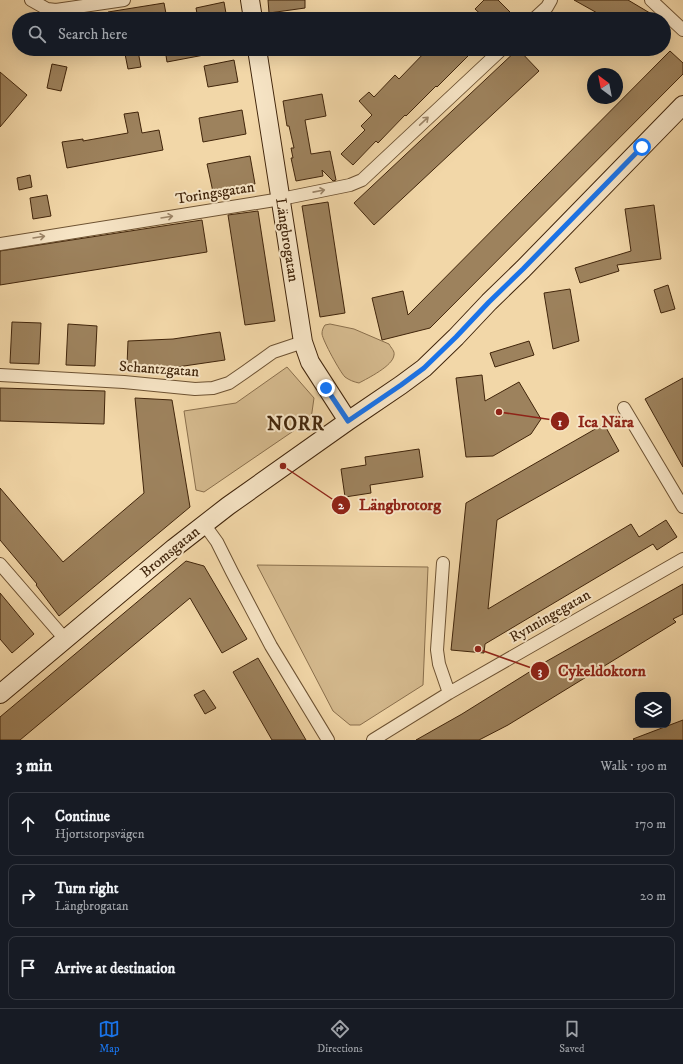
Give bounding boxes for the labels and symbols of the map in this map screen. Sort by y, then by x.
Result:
north arrow [587,68,623,104]
one-way arrow [419,117,430,126]
route start [633,138,651,156]
street label: Toringsgatan [174,177,256,209]
one-way arrow [312,187,325,195]
street label: Längbrogatan [271,197,303,284]
one-way arrow [160,213,173,221]
one-way arrow [32,233,45,241]
street label: Schantzgatan [118,357,200,381]
route end [317,379,335,397]
callout: Ica Nära [550,407,642,435]
text: Ica Nära [578,412,635,432]
district label: NORR [267,413,325,436]
text: 1 [558,415,563,430]
callout: Längbrotorg [331,491,449,519]
text: Längbrotorg [359,495,442,515]
text: 2 [338,498,345,513]
street label: Bromsgatan [136,522,204,582]
street label: Rynningegatan [506,585,594,647]
callout: Cykeldoktorn [530,657,654,685]
text: Cykeldoktorn [558,661,647,681]
text: 3 [538,664,543,679]

